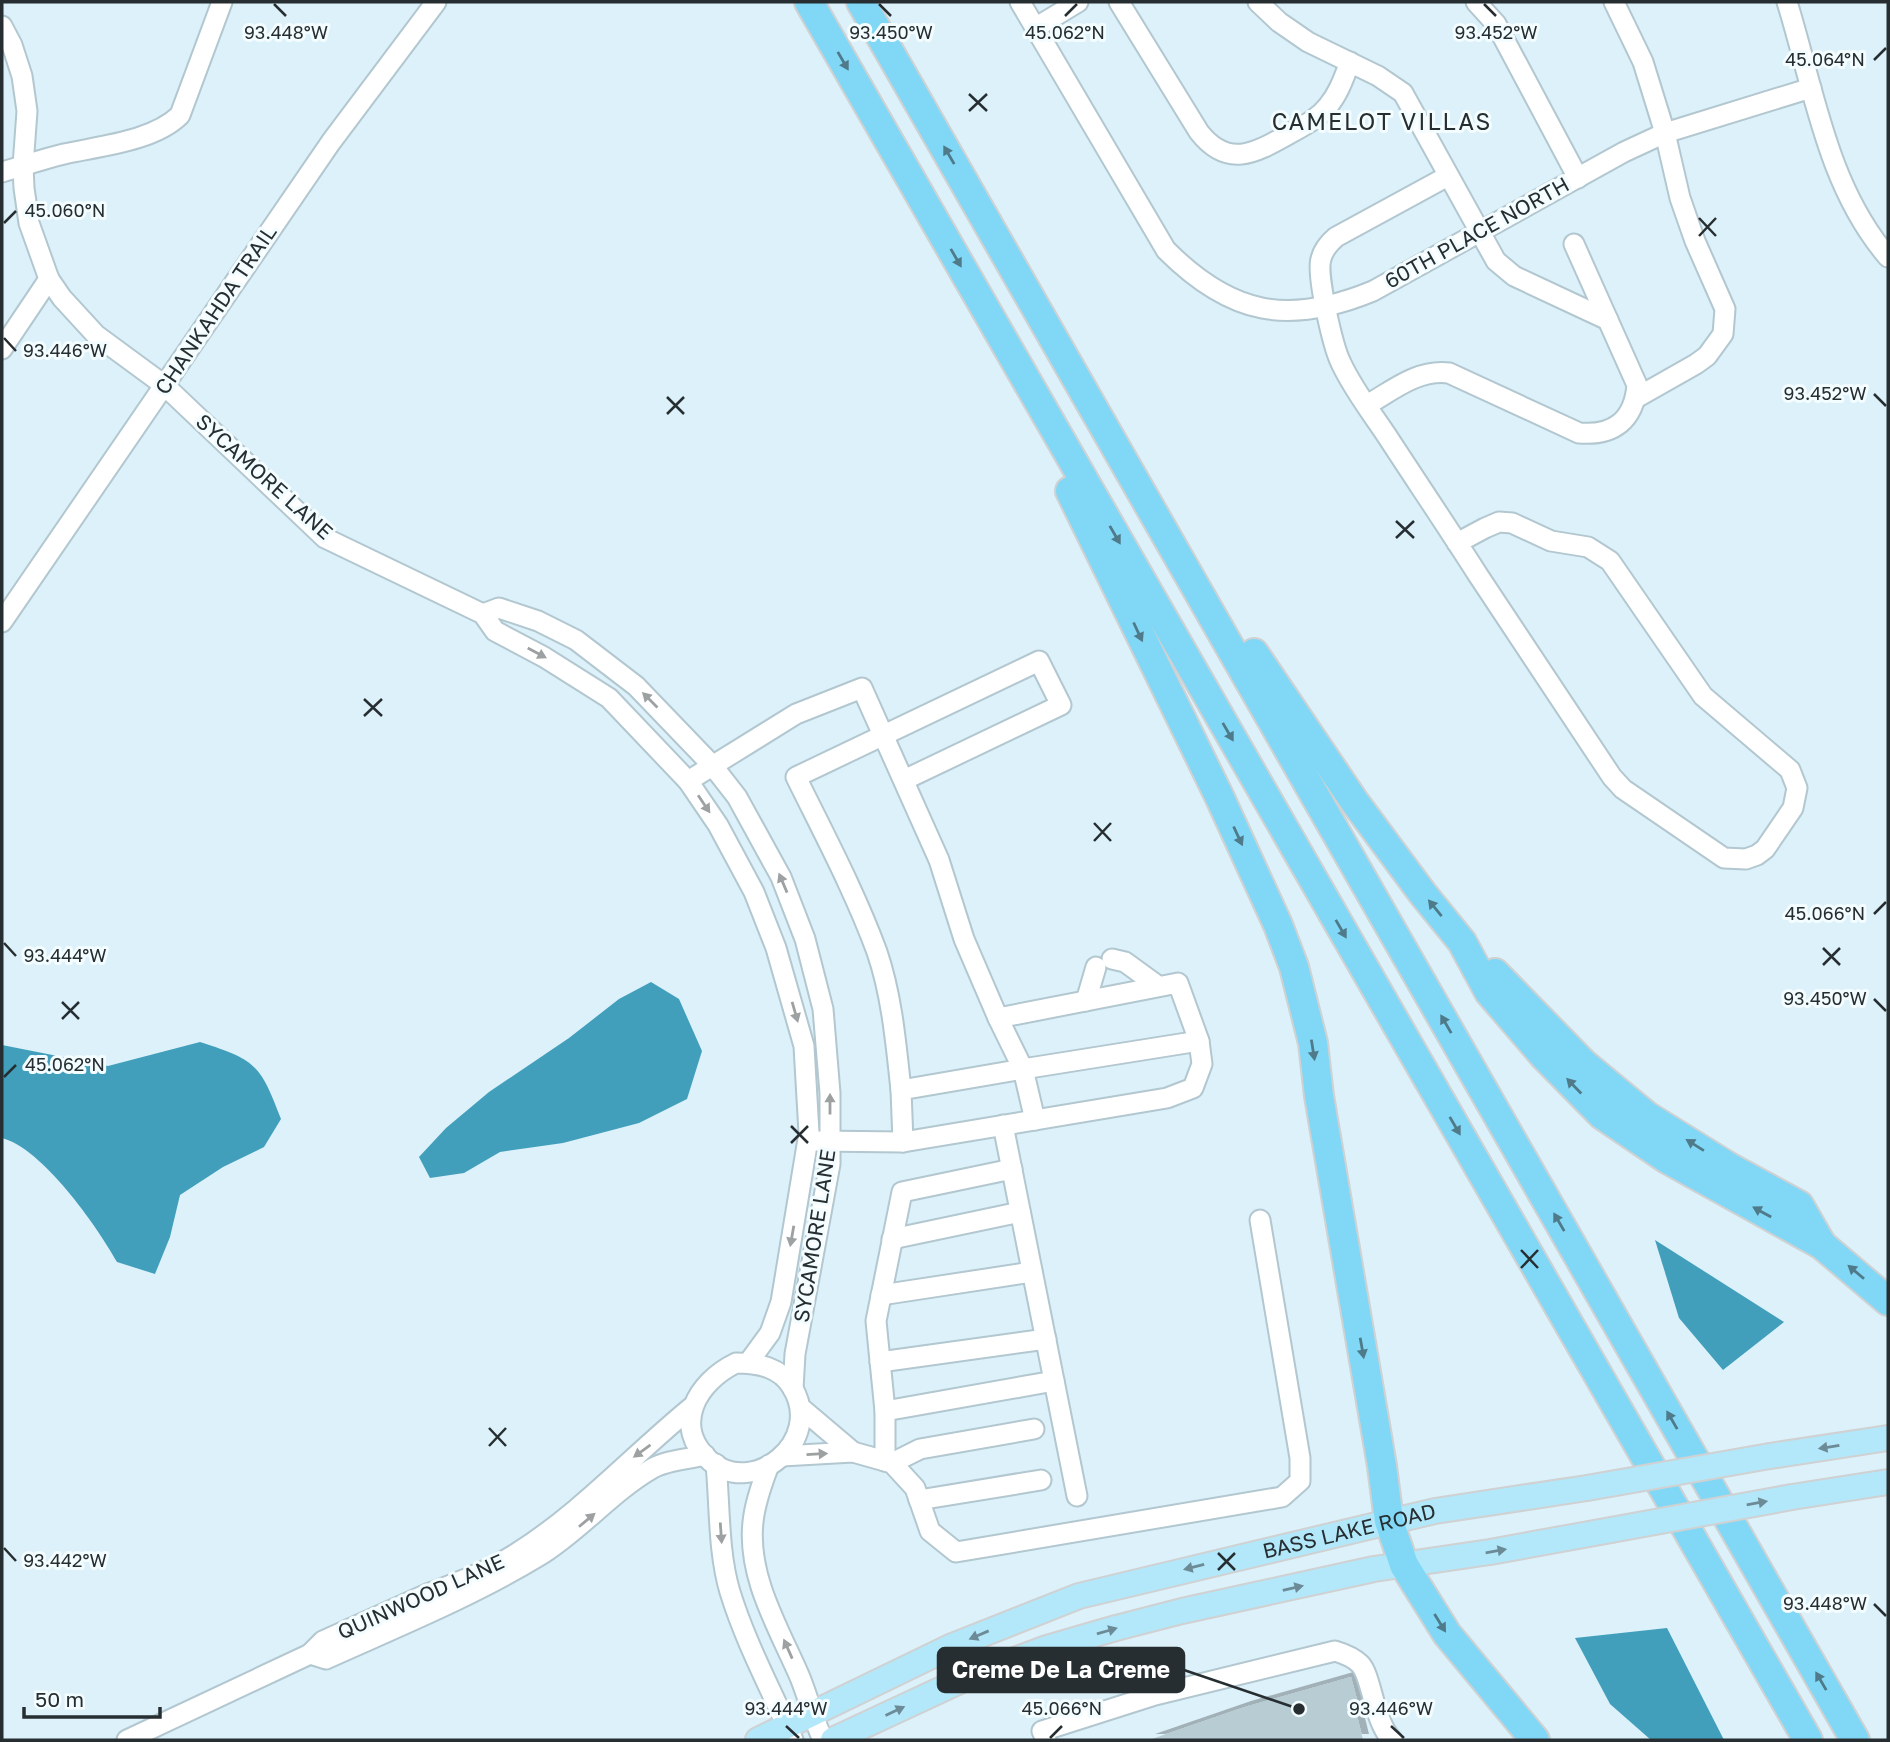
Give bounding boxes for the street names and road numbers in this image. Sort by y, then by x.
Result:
street label: 60TH PLACE NORTH [1380,171,1573,294]
street label: CHANKAHDA TRAIL [149,220,282,399]
street label: SYCAMORE LANE [191,408,338,545]
street label: SYCAMORE LANE [787,1147,841,1324]
street label: BASS LAKE ROAD [1260,1497,1438,1564]
street label: QUINWOOD LANE [333,1548,508,1645]

